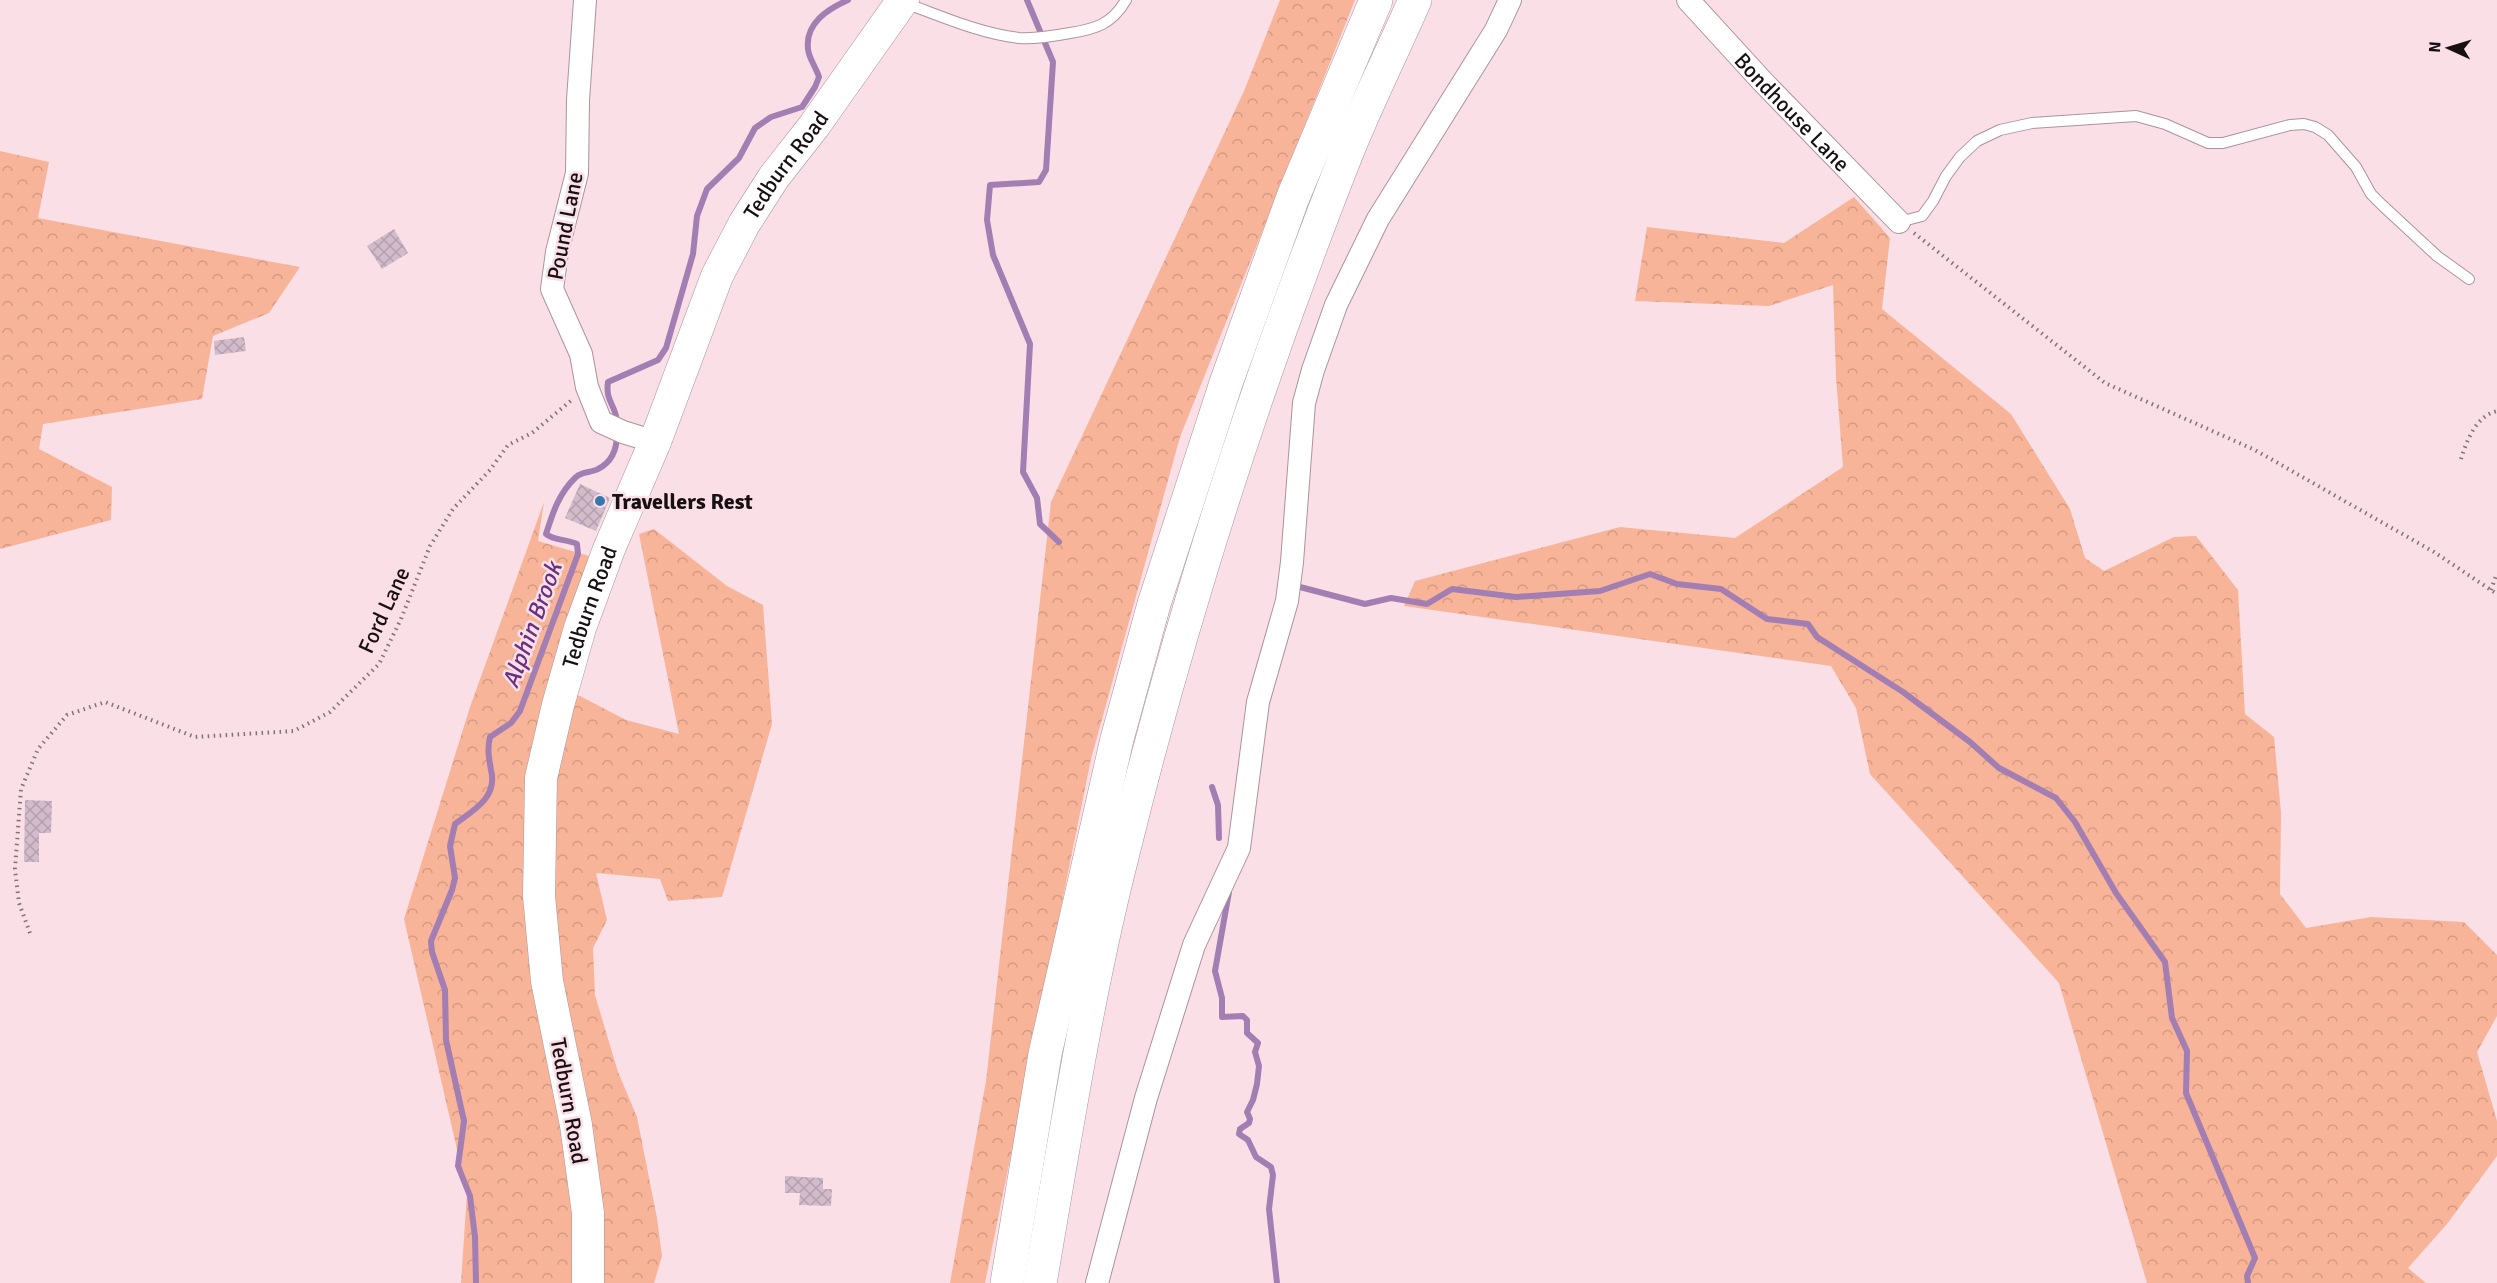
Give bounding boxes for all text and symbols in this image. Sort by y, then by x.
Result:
north arrow [2419,18,2479,78]
text: N [2425,41,2445,53]
street label: Bondhouse Lane [1729,47,1856,177]
street label: Tedburn Road [737,105,834,224]
street label: Pound Lane [541,170,589,282]
place label: Travellers Rest [612,488,753,515]
marker: Travellers Rest [593,494,607,508]
street label: Tedburn Road [556,542,623,671]
water label: Alphin Brook [495,556,569,692]
street label: Ford Lane [352,563,416,657]
street label: Tedburn Road [545,1036,593,1166]

